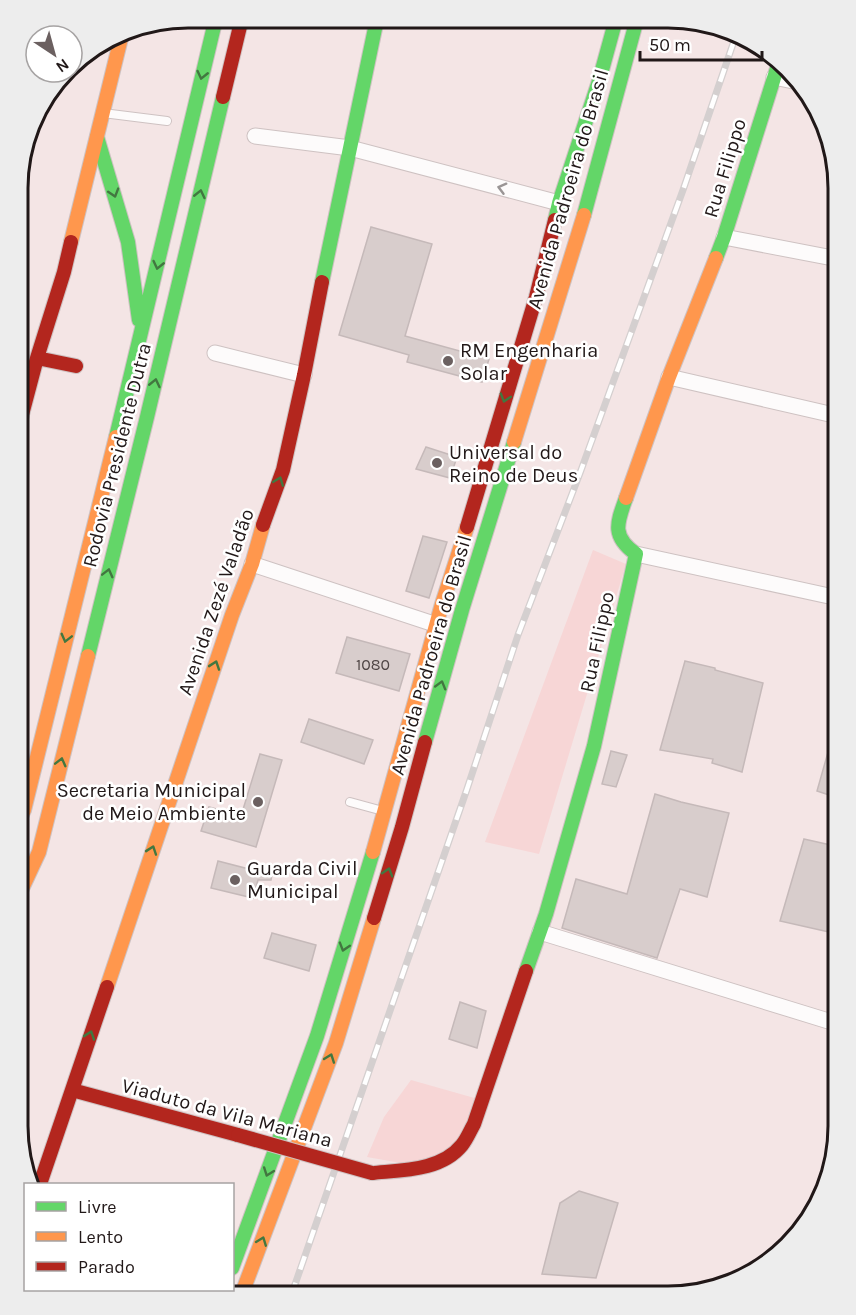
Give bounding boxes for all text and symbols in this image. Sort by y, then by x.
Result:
north arrow [24,24,84,84]
scale bar [640,24,762,62]
text: 50 m [649,34,691,56]
text: N [52,55,73,77]
street label: Avenida Padroeira do Brasil [523,66,613,312]
one-way arrow [197,70,210,80]
street label: Rua Filippo [699,116,751,220]
one-way arrow [498,183,508,196]
one-way arrow [107,187,119,198]
one-way arrow [193,189,206,199]
one-way arrow [152,260,165,270]
place label: RM Engenharia Solar [460,339,598,385]
street label: Rodovia Presidente Dutra [78,340,156,570]
marker: RM Engenharia Solar [441,354,455,368]
one-way arrow [148,379,161,389]
one-way arrow [500,392,512,403]
place label: Universal do Reino de Deus [449,441,578,487]
marker: Universal do Reino de Deus [430,456,444,470]
one-way arrow [272,476,284,487]
street label: Avenida Zezé Valadão [173,506,259,698]
street label: Avenida Padroeira do Brasil [386,532,476,778]
one-way arrow [101,568,114,578]
street label: Rua Filippo [575,590,619,694]
one-way arrow [61,632,74,642]
house number: 1080 [356,655,390,674]
one-way arrow [207,660,220,671]
one-way arrow [434,680,447,690]
one-way arrow [54,757,67,767]
place label: Secretaria Municipal de Meio Ambiente [57,779,246,825]
marker: Secretaria Municipal de Meio Ambiente [251,795,265,809]
one-way arrow [145,845,158,856]
place label: Guarda Civil Municipal [247,857,358,903]
one-way arrow [381,867,393,878]
marker: Guarda Civil Municipal [228,873,242,887]
one-way arrow [339,942,351,952]
one-way arrow [83,1030,96,1041]
one-way arrow [323,1054,336,1064]
street label: Viaduto da Vila Mariana [119,1074,335,1152]
one-way arrow [262,1166,275,1177]
legend [24,1183,234,1291]
text: Livre [78,1196,117,1218]
text: Lento [78,1226,123,1248]
one-way arrow [255,1236,267,1247]
text: Parado [78,1256,135,1278]

